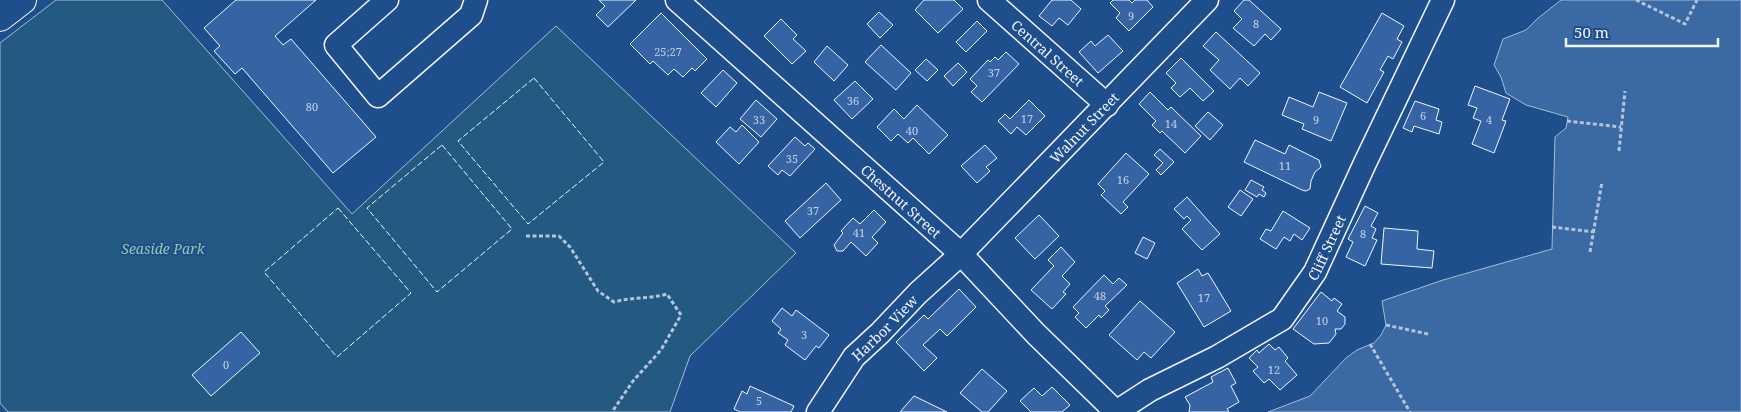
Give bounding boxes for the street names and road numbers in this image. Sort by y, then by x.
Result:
street label: Central Street [1008,15,1089,90]
street label: Walnut Street [1045,88,1123,167]
street label: Chestnut Street [857,160,946,242]
street label: Cliff Street [1303,211,1350,284]
street label: Harbor View [847,290,922,364]

